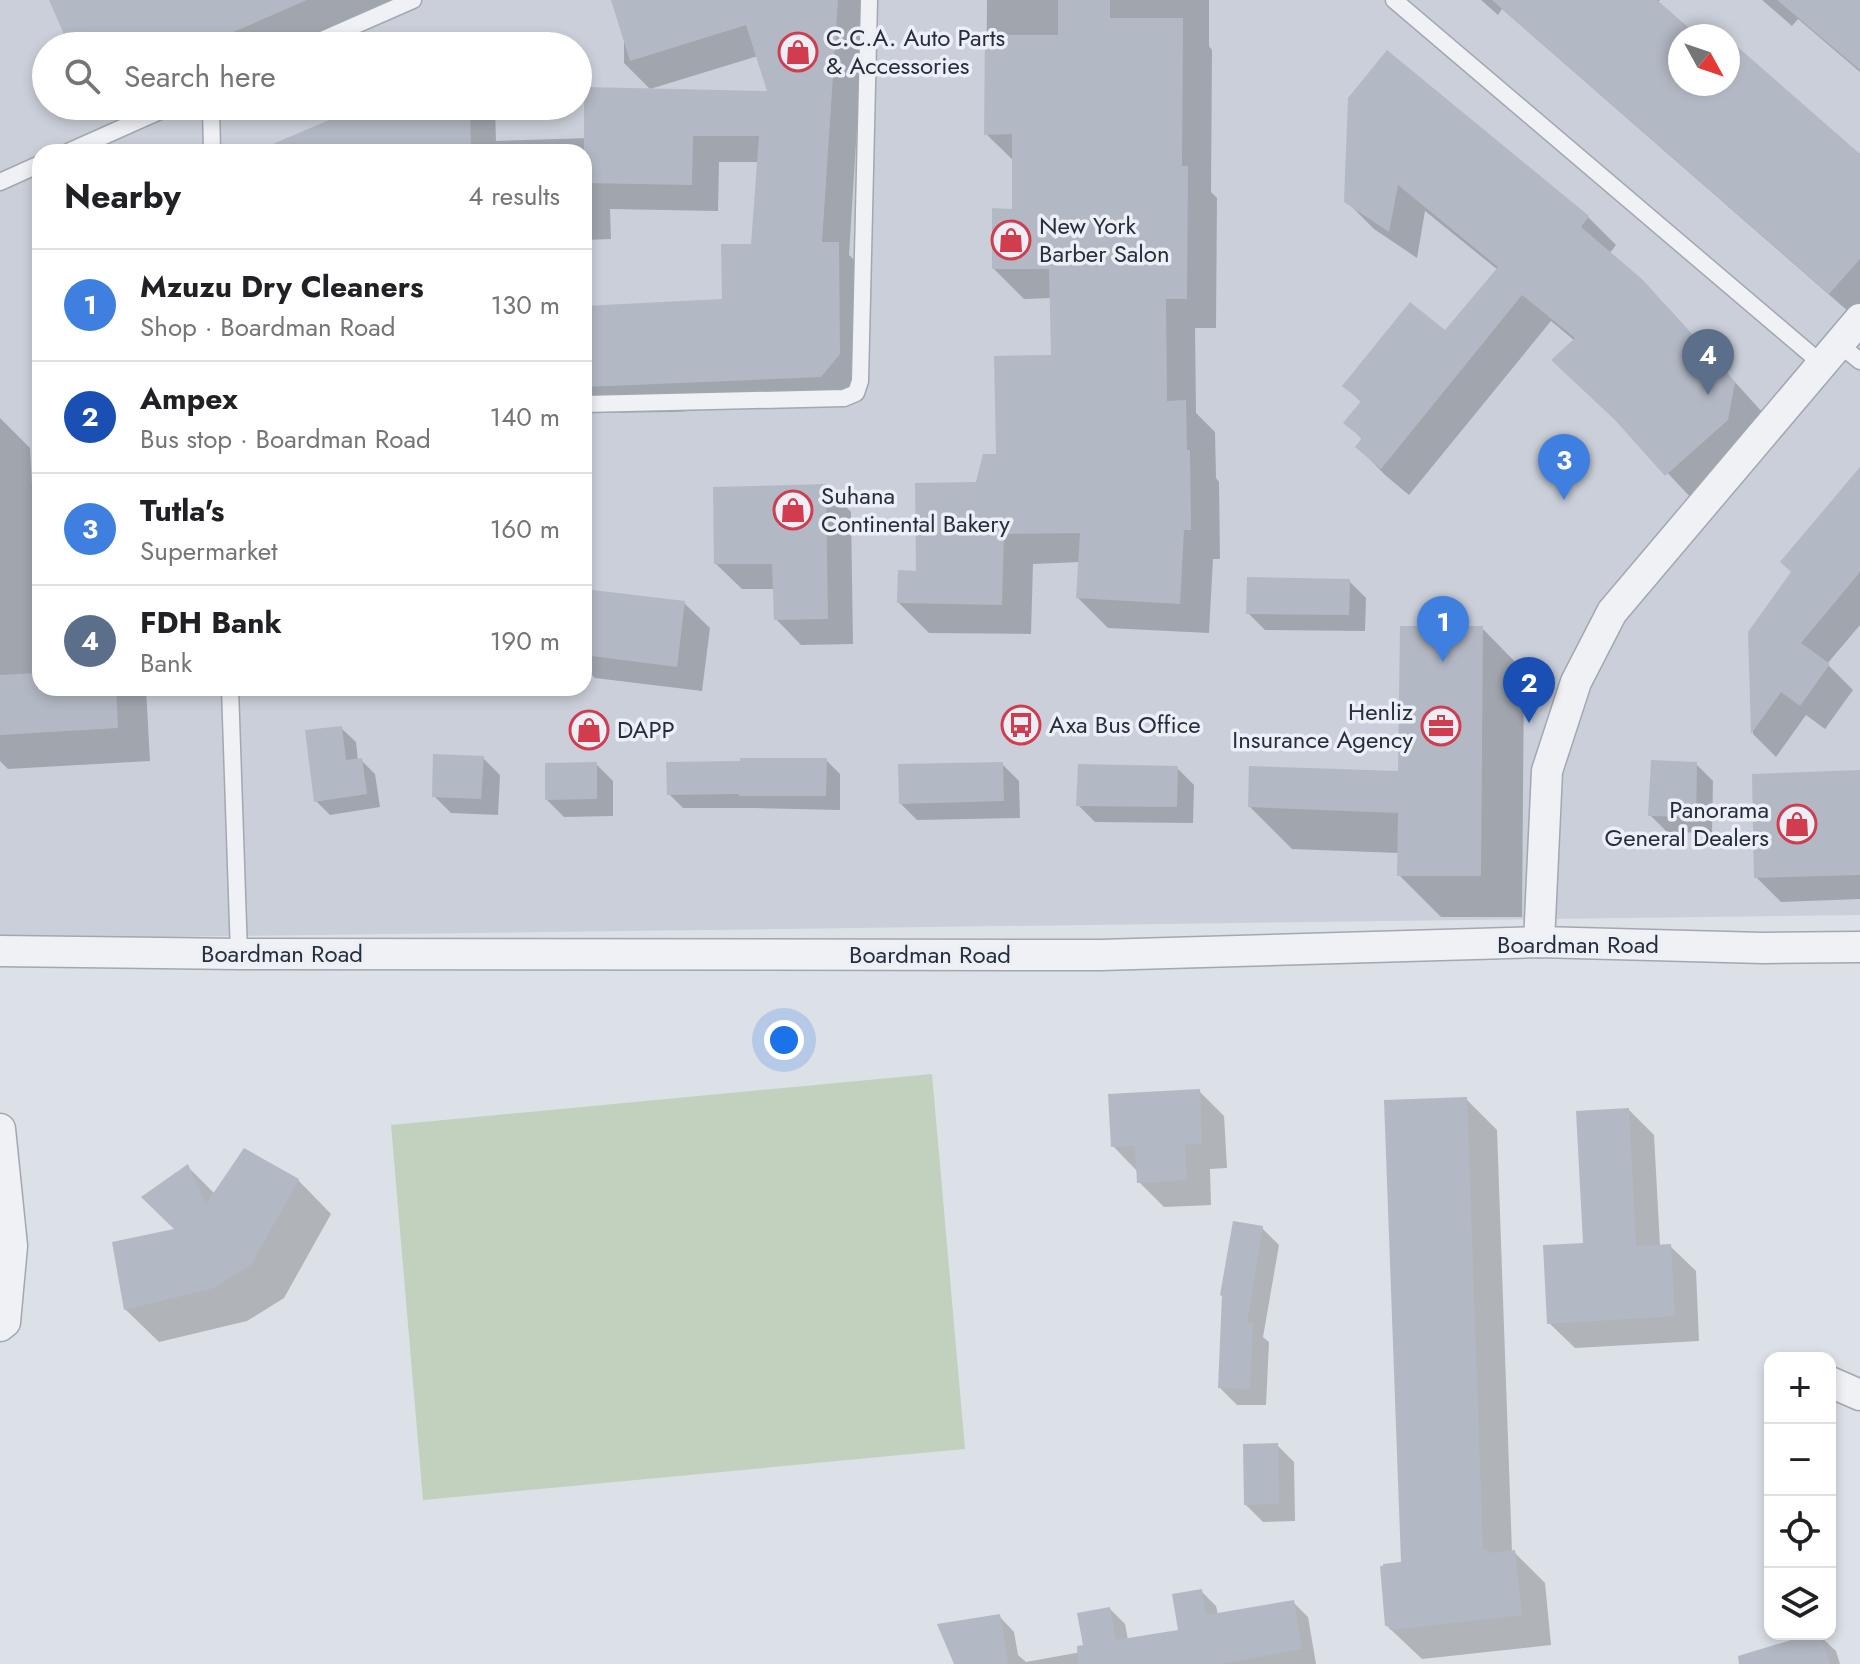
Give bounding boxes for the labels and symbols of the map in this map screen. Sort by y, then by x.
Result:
place label: C.C.A. Auto Parts & Accessories [826,20,1005,83]
north arrow [1668,24,1740,96]
shop icon: C.C.A. Auto Parts & Accessories [777,31,819,73]
place label: New York Barber Salon [1039,208,1170,271]
shop icon: New York Barber Salon [990,219,1032,261]
pin: 4 [1682,329,1734,395]
pin: 3 [1538,434,1590,500]
place label: Suhana Continental Bakery [821,478,1010,541]
shop icon: Suhana Continental Bakery [772,489,814,531]
pin: 1 [1417,596,1469,662]
pin: 2 [1503,657,1555,723]
place label: Henliz Insurance Agency [1232,694,1413,757]
bus stop icon: Axa Bus Office [1000,704,1042,746]
office icon: Henliz Insurance Agency [1420,705,1462,747]
place label: Axa Bus Office [1049,707,1201,742]
shop icon: DAPP [568,709,610,751]
place label: DAPP [617,712,675,747]
place label: Panorama General Dealers [1605,792,1769,855]
shop icon: Panorama General Dealers [1776,803,1818,845]
street label: Boardman Road [1497,927,1659,962]
street label: Boardman Road [201,936,363,971]
street label: Boardman Road [849,937,1011,972]
your location [764,1020,804,1060]

